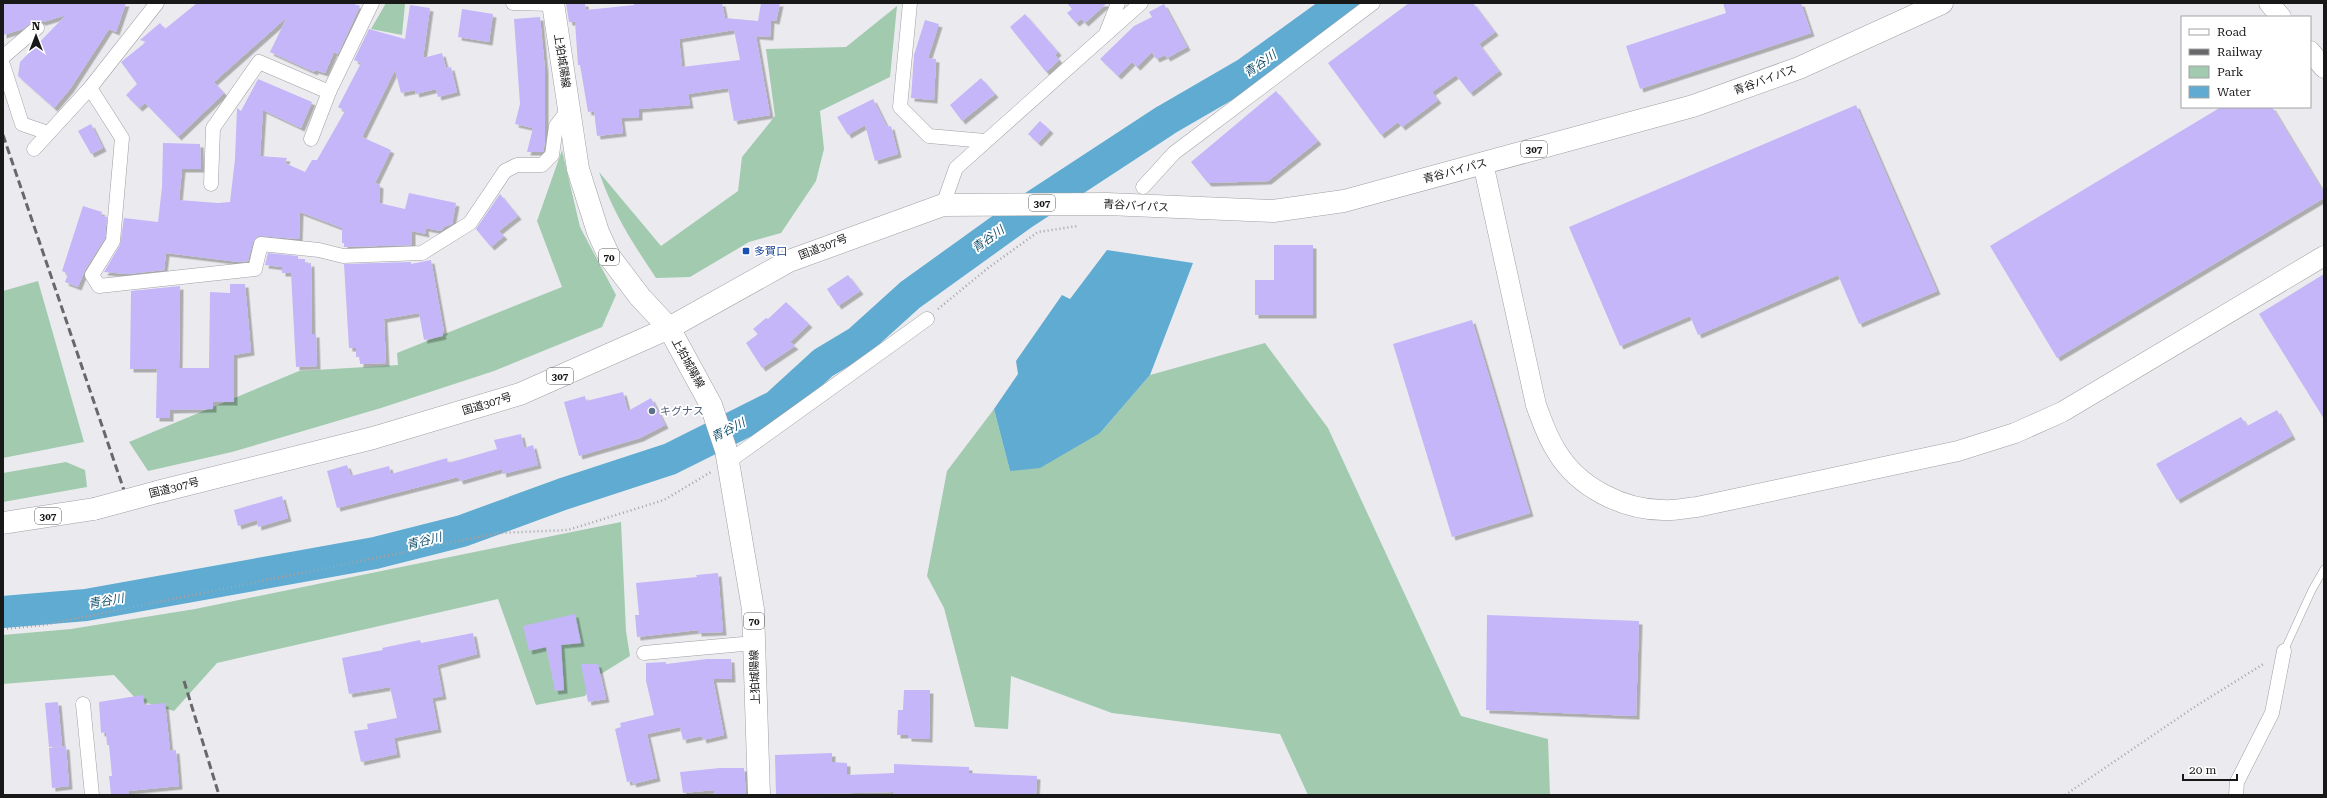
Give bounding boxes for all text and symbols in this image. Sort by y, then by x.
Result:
north arrow [16,16,56,56]
legend [2181,16,2311,108]
text: N [32,20,41,33]
text: Road [2217,25,2247,39]
street label: 上狛城陽線 [551,33,573,89]
text: Railway [2217,45,2263,59]
water label: 青谷川 [1241,47,1280,80]
street label: 青谷バイパス [1732,63,1798,97]
text: Park [2217,65,2244,79]
text: Water [2217,85,2251,99]
road number: 307 [1521,141,1547,157]
street label: 青谷バイパス [1422,156,1488,186]
road number: 307 [1029,195,1055,211]
street label: 青谷バイパス [1103,198,1169,214]
water label: 青谷川 [969,222,1008,255]
street label: 国道307号 [797,232,849,262]
place label: 多賀口 [754,245,787,258]
marker: 多賀口 [741,246,751,256]
road number: 70 [599,249,619,265]
street label: 上狛城陽線 [669,336,707,390]
road number: 307 [547,368,573,384]
street label: 国道307号 [460,390,514,418]
place label: キグナス [660,405,704,418]
marker: キグナス [647,406,657,416]
water label: 青谷川 [709,415,749,444]
street label: 国道307号 [147,475,201,501]
road number: 307 [35,508,61,524]
water label: 青谷川 [405,529,445,552]
water label: 青谷川 [87,591,127,611]
road number: 70 [744,613,764,629]
street label: 上狛城陽線 [748,649,762,705]
scale bar [2183,756,2237,782]
text: 20 m [2189,763,2216,777]

